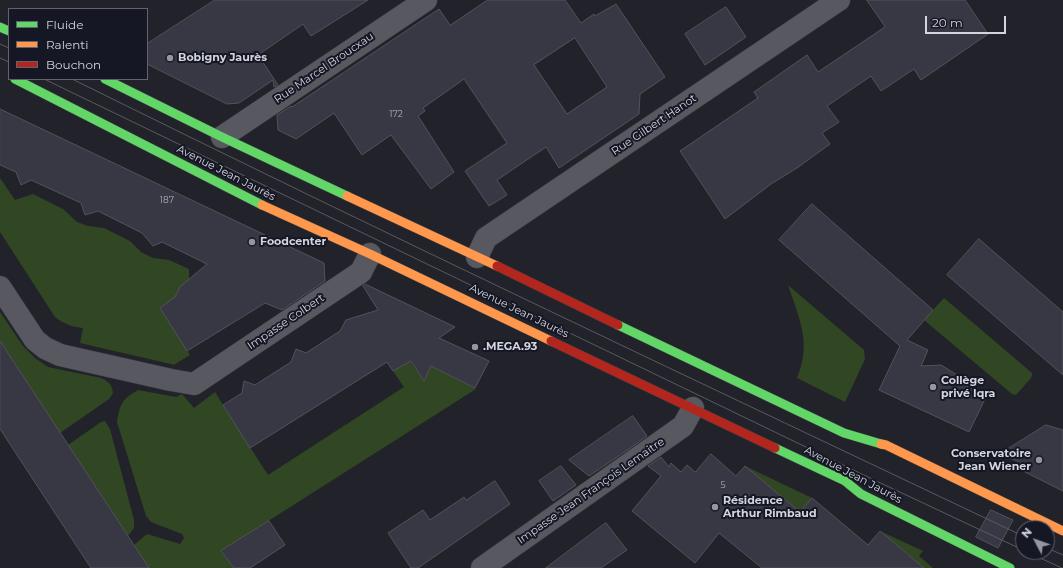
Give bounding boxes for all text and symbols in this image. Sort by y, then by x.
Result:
legend [8,8,148,80]
scale bar [927,8,1008,34]
text: 20 m [932,15,963,30]
text: Fluide [46,17,84,32]
street label: Rue Marcel Broucxau [272,30,376,106]
text: Ralenti [46,37,88,52]
place label: Bobigny Jaurès [178,51,267,65]
marker: Bobigny Jaurès [165,53,175,63]
text: Bouchon [46,57,101,72]
street label: Rue Gilbert Hanot [609,92,699,158]
house number: 172 [389,109,403,119]
street label: Avenue Jean Jaurès [175,142,277,204]
house number: 187 [160,195,174,205]
place label: Foodcenter [260,235,326,249]
marker: Foodcenter [247,237,257,247]
street label: Avenue Jean Jaurès [467,281,571,341]
street label: Impasse Colbert [245,291,327,353]
place label: .MEGA.93 [483,340,537,354]
marker: .MEGA.93 [470,342,480,352]
place label: Collège privé Iqra [941,374,995,400]
marker: Collège privé Iqra [928,382,938,392]
street label: Impasse Jean François Lemaitre [515,435,667,547]
street label: Avenue Jean Jaurès [802,444,904,506]
place label: Conservatoire Jean Wiener [951,447,1031,473]
marker: Conservatoire Jean Wiener [1034,455,1044,465]
house number: 5 [720,480,726,490]
place label: Résidence Arthur Rimbaud [723,494,817,520]
marker: Résidence Arthur Rimbaud [710,502,720,512]
north arrow [1015,520,1055,560]
text: N [1018,525,1035,541]

